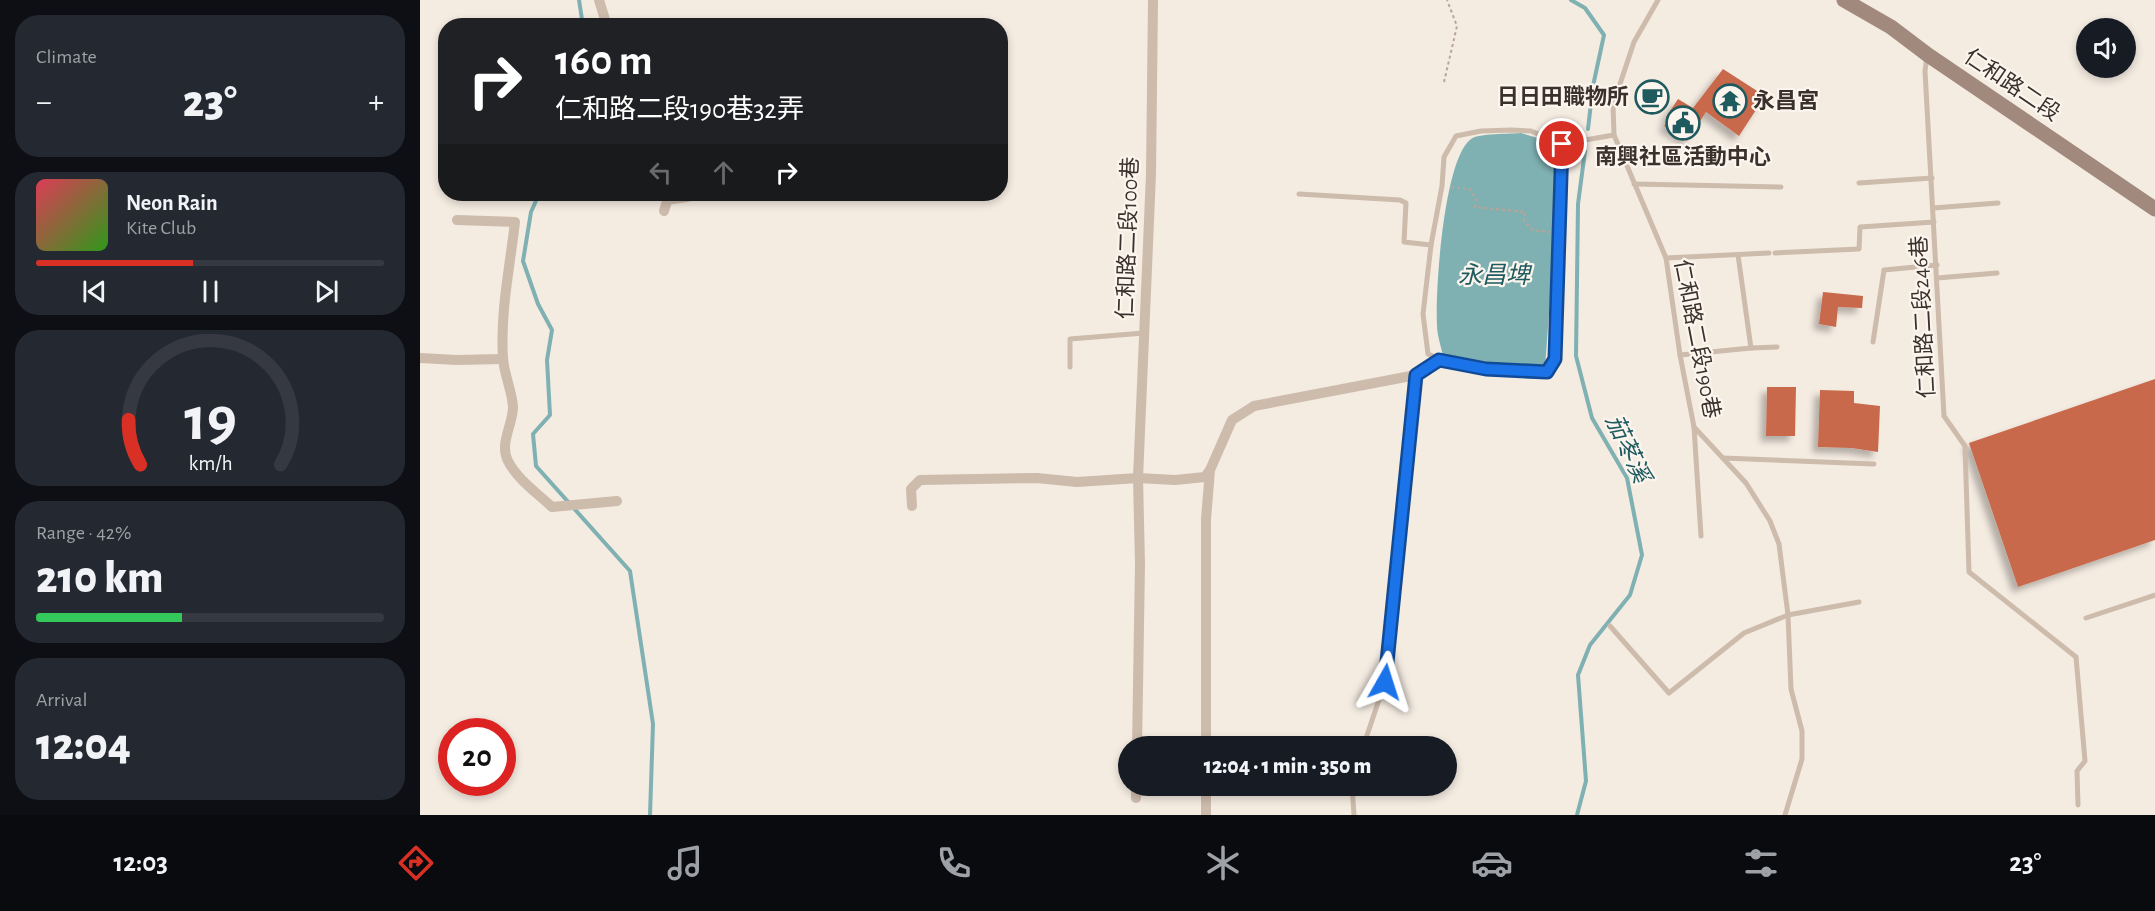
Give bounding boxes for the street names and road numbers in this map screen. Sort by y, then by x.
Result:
street label: 仁和路二段 [1960,44,2064,125]
street label: 仁和路二段100巷 [1113,156,1142,320]
street label: 仁和路二段246巷 [1907,235,1938,399]
street label: 仁和路二段190巷 [1671,257,1724,420]

